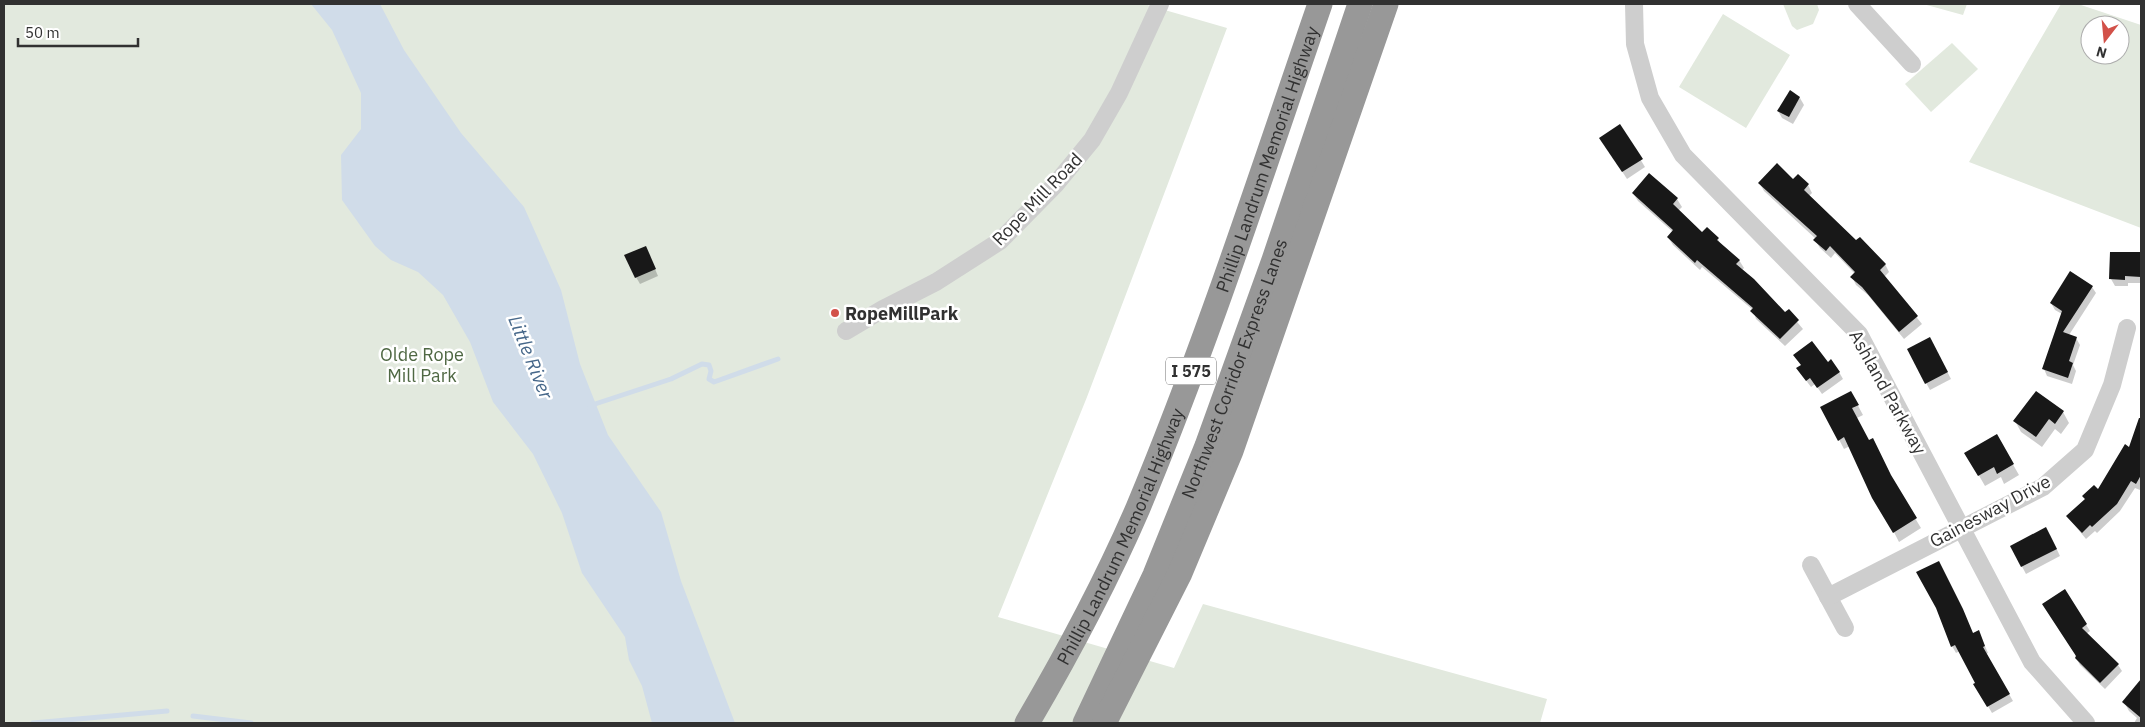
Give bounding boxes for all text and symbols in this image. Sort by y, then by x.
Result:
scale bar [18,15,138,47]
north arrow [2080,15,2130,65]
text: 50 m [25,23,60,42]
street label: Phillip Landrum Memorial Highway [1210,23,1323,295]
text: N [2094,42,2109,63]
street label: Rope Mill Road [987,148,1087,250]
street label: Northwest Corridor Express Lanes [1176,235,1292,502]
place label: RopeMillPark [845,302,959,325]
marker: RopeMillPark [829,307,841,319]
water label: Little River [503,312,559,403]
street label: Ashland Parkway [1844,326,1932,458]
park label: Olde Rope Mill Park [380,343,464,387]
road number: I 575 [1166,358,1216,384]
street label: Phillip Landrum Memorial Highway [1051,405,1188,669]
street label: Gainesway Drive [1926,469,2054,552]

